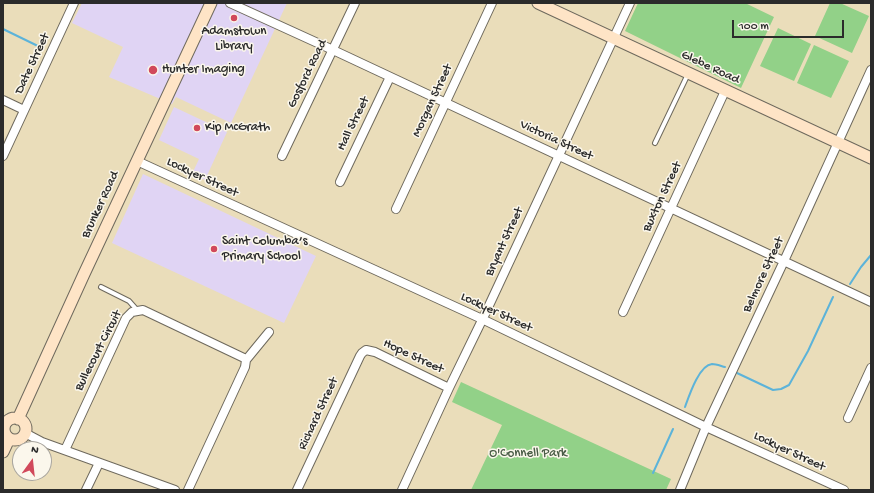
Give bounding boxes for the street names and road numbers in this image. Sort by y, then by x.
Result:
street label: Date Street [12,31,54,97]
street label: Gosford Road [285,37,331,111]
street label: Glebe Road [678,48,742,88]
street label: Morgan Street [409,62,457,140]
street label: Hall Street [334,94,374,154]
street label: Victoria Street [517,117,595,165]
street label: Lockyer Street [164,155,240,201]
street label: Buxton Street [640,159,686,235]
street label: Brunker Road [79,169,123,241]
street label: Bryant Street [482,205,528,279]
street label: Belmore Street [740,235,788,315]
street label: Lockyer Street [458,290,534,336]
street label: Bullecourt Circuit [72,308,126,394]
street label: Hope Street [380,336,446,378]
street label: Richard Street [295,375,343,453]
street label: Lockyer Street [751,429,827,475]

